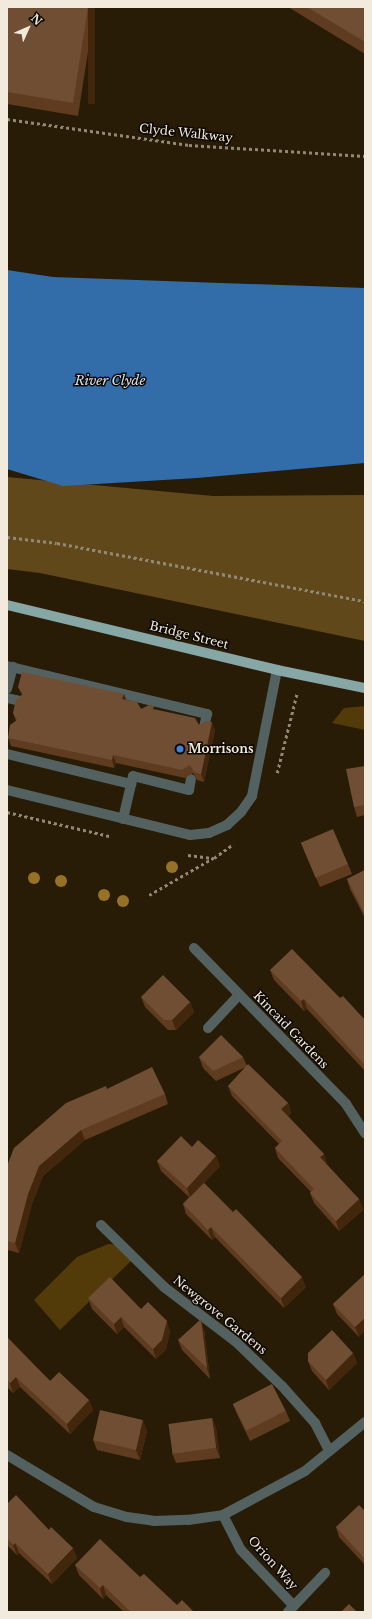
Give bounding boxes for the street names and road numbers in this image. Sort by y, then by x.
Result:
street label: Clyde Walkway [138,121,234,145]
street label: Bridge Street [148,618,230,652]
street label: Kincaid Gardens [250,988,332,1072]
street label: Newgrove Gardens [170,1273,270,1357]
street label: Orion Way [245,1533,301,1593]

